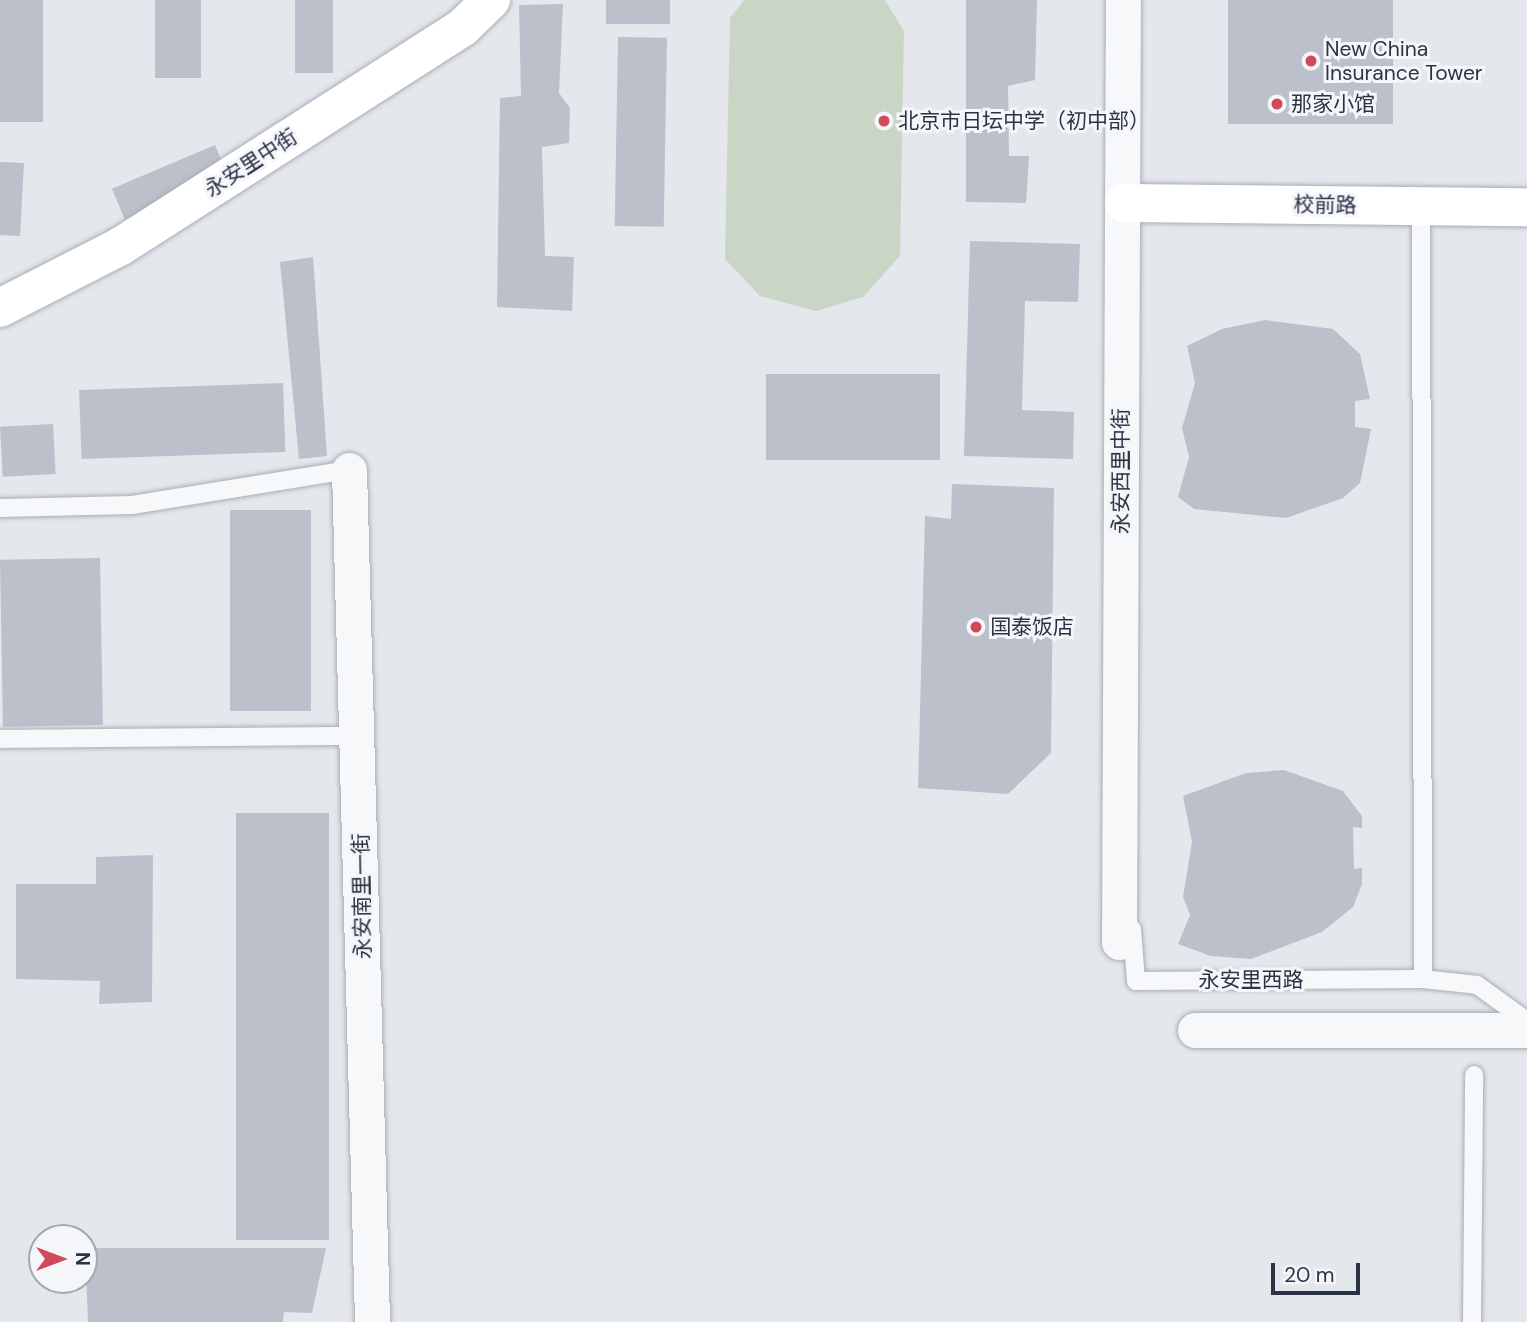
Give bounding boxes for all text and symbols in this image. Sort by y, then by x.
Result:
place label: New China Insurance Tower [1325,36,1483,86]
marker: New China Insurance Tower [1303,53,1319,69]
place label: 那家小馆 [1291,91,1375,117]
marker: 那家小馆 [1269,96,1285,112]
place label: 北京市日坛中学（初中部） [898,108,1150,134]
marker: 北京市日坛中学（初中部） [876,113,892,129]
street label: 永安里中街 [200,124,302,202]
street label: 校前路 [1293,192,1357,218]
street label: 永安西里中街 [1108,408,1134,534]
place label: 国泰饭店 [990,614,1074,640]
marker: 国泰饭店 [968,619,984,635]
street label: 永安南里一街 [348,833,376,959]
street label: 永安里西路 [1199,967,1303,993]
north arrow [28,1224,98,1294]
scale bar [1275,1248,1364,1292]
text: N [70,1252,95,1266]
text: 20 m [1284,1261,1335,1289]

